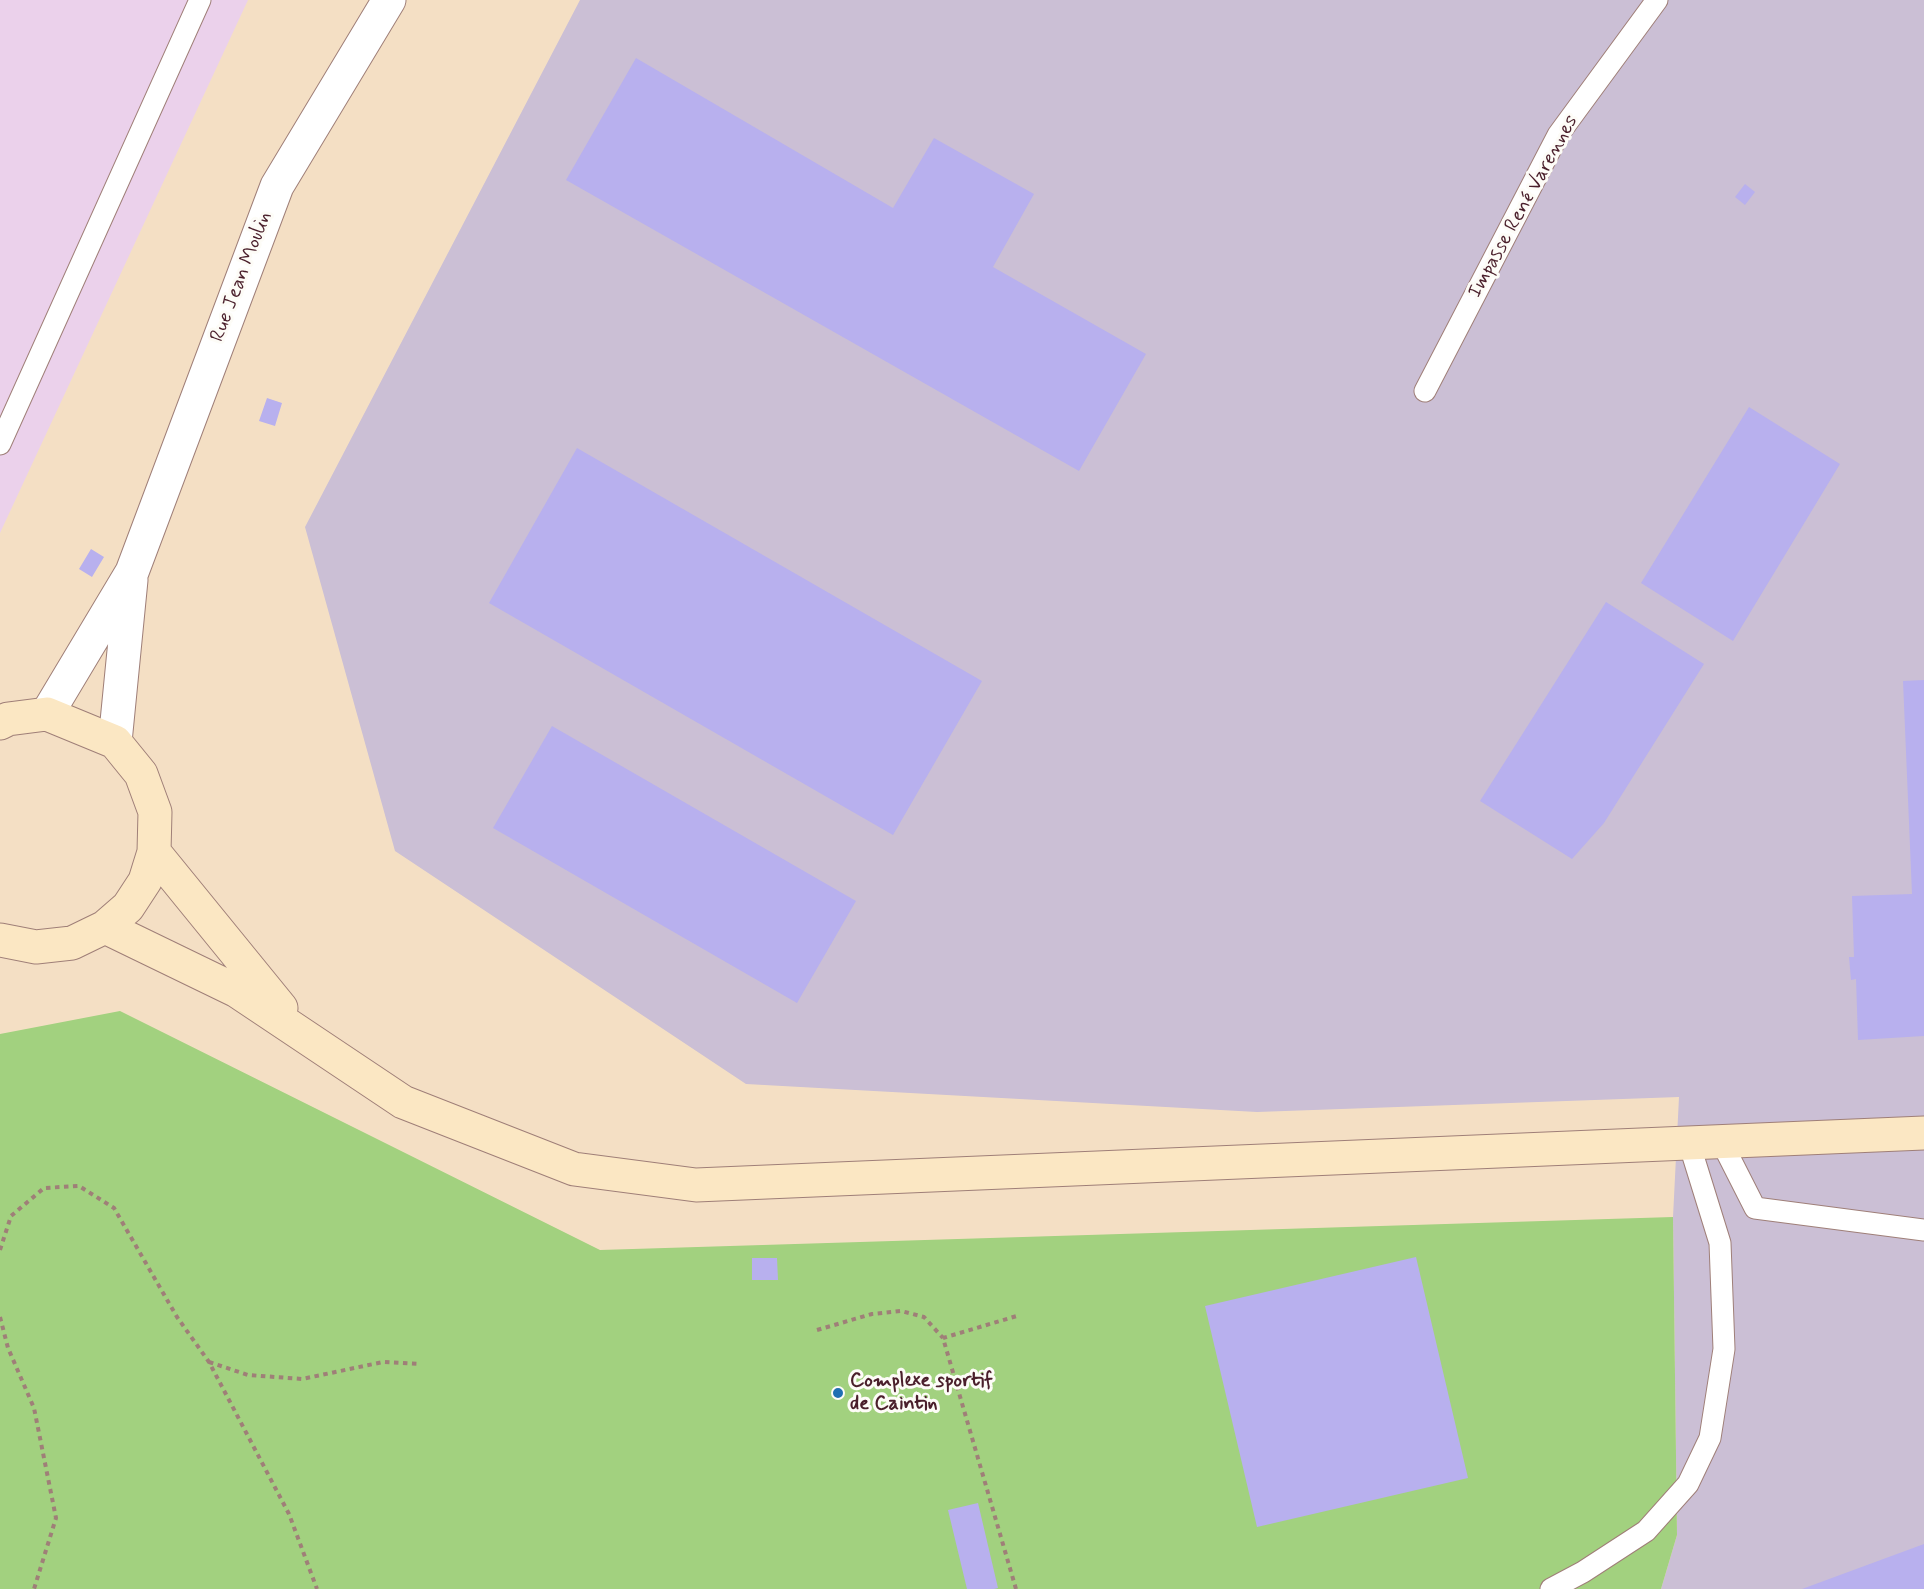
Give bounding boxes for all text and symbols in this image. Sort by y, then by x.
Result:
street label: Impasse René Varennes [1464,111,1584,303]
street label: Rue Jean Moulin [206,208,278,346]
place label: Complexe sportif de Caintin [850,1370,993,1417]
marker: Complexe sportif de Caintin [831,1386,845,1400]

